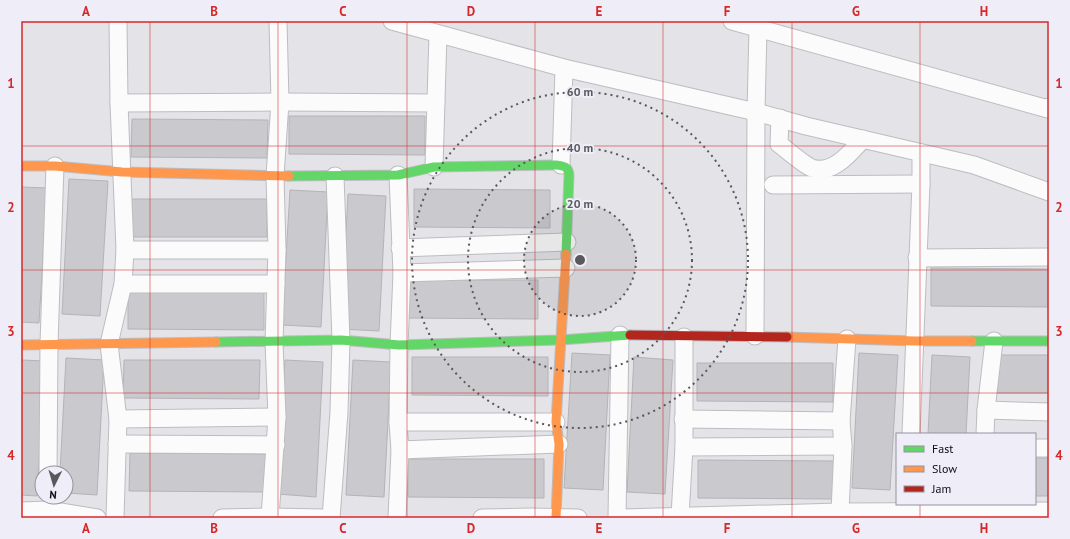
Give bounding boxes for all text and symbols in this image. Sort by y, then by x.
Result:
text: A [82,3,90,20]
text: B [210,3,218,20]
text: C [339,3,347,20]
text: D [467,3,475,20]
text: E [596,3,603,20]
text: F [724,3,731,20]
text: G [852,3,860,20]
text: H [980,3,988,20]
text: 1 [7,75,15,92]
text: 1 [1055,75,1063,92]
text: 60 m [567,84,593,99]
text: 40 m [567,140,593,155]
text: 20 m [567,196,593,211]
text: 2 [7,199,15,216]
text: 2 [1055,199,1063,216]
centre of rings [573,253,587,267]
text: 3 [7,323,15,340]
text: 3 [1055,323,1063,340]
legend [896,433,1036,505]
text: Fast [932,441,953,456]
text: 4 [7,447,15,464]
text: 4 [1055,447,1063,464]
text: Slow [932,461,957,476]
north arrow [34,465,74,505]
text: Jam [931,481,951,496]
text: N [49,488,57,502]
text: A [82,520,90,537]
text: B [210,520,218,537]
text: C [339,520,347,537]
text: D [467,520,475,537]
text: E [596,520,603,537]
text: F [724,520,731,537]
text: G [852,520,860,537]
text: H [980,520,988,537]

